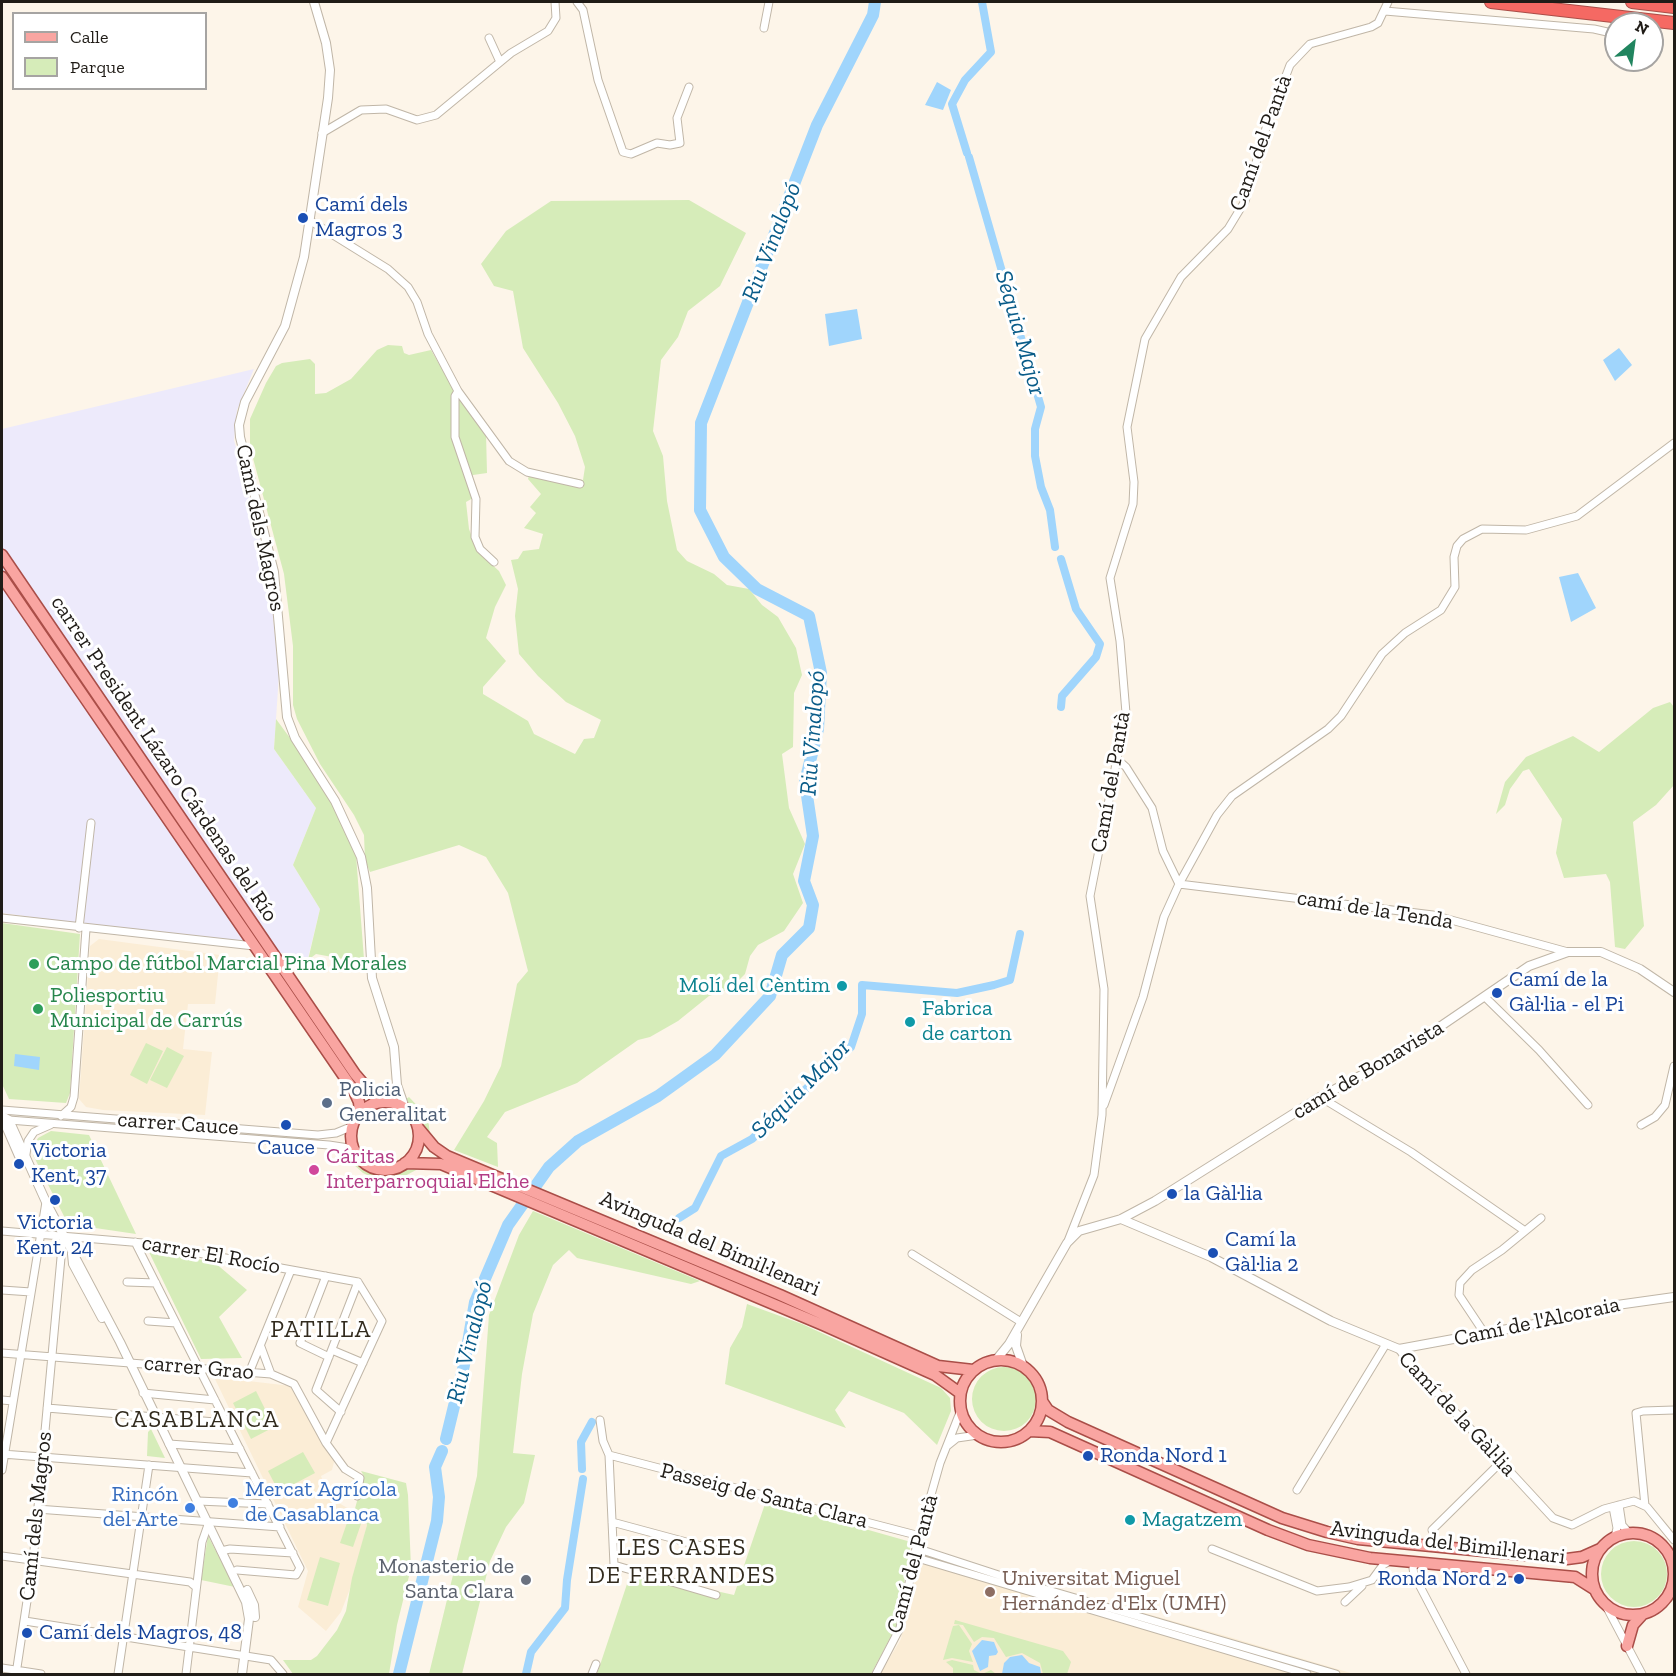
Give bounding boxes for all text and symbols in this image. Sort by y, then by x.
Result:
legend [12,12,207,90]
north arrow [1604,12,1664,72]
text: N [1632,16,1652,39]
text: Calle [70,26,108,48]
text: Parque [70,56,125,78]
street label: Camí del Pantà [1224,71,1298,215]
water label: Riu Vinalopó [736,178,808,306]
place label: Camí dels Magros 3 [315,192,408,243]
marker: Camí dels Magros 3 [296,211,310,225]
water label: Séquia Major [988,267,1052,399]
street label: Camí dels Magros [229,442,291,614]
street label: carrer President Lázaro Cárdenas del Río [45,591,283,927]
water label: Riu Vinalopó [794,670,832,796]
street label: Camí del Pantà [1086,709,1136,855]
street label: camí de la Tenda [1295,885,1455,935]
place label: Campo de fútbol Marcial Pina Morales [46,951,407,977]
marker: Campo de fútbol Marcial Pina Morales [27,957,41,971]
place label: Camí de la Gàl·lia - el Pi [1509,967,1624,1018]
place label: Molí del Cèntim [679,973,830,999]
marker: Molí del Cèntim [835,979,849,993]
place label: Poliesportiu Municipal de Carrús [50,983,243,1034]
marker: Camí de la Gàl·lia - el Pi [1490,986,1504,1000]
place label: Fabrica de carton [922,996,1011,1048]
marker: Poliesportiu Municipal de Carrús [31,1002,45,1016]
marker: Fabrica de carton [903,1015,917,1029]
street label: camí de Bonavista [1288,1015,1448,1125]
water label: Séquia Major [745,1033,857,1145]
place label: Policia Generalitat [339,1077,446,1128]
marker: Policia Generalitat [320,1096,334,1110]
street label: carrer Cauce [116,1107,240,1141]
marker: Cauce [279,1118,293,1132]
place label: Cauce [257,1135,315,1161]
place label: Victoria Kent, 37 [31,1138,107,1190]
place label: Cáritas Interparroquial Elche [326,1144,529,1196]
marker: Victoria Kent, 37 [12,1157,26,1171]
marker: Cáritas Interparroquial Elche [307,1163,321,1177]
place label: la Gàl·lia [1184,1181,1263,1207]
street label: Avinguda del Bimil·lenari [596,1186,824,1302]
marker: la Gàl·lia [1165,1187,1179,1201]
marker: Victoria Kent, 24 [48,1193,62,1207]
place label: Victoria Kent, 24 [16,1210,94,1262]
place label: Camí la Gàl·lia 2 [1225,1227,1299,1278]
street label: carrer El Rocío [140,1230,282,1280]
marker: Camí la Gàl·lia 2 [1206,1246,1220,1260]
water label: Riu Vinalopó [441,1278,499,1406]
street label: Camí de l'Alcoraia [1452,1292,1622,1352]
district label: PATILLA [270,1316,372,1344]
street label: Camí de la Gàl·lia [1392,1346,1522,1482]
street label: carrer Grao [143,1350,255,1386]
district label: CASABLANCA [114,1406,280,1434]
street label: Camí dels Magros [14,1430,58,1602]
place label: Ronda Nord 1 [1100,1443,1227,1469]
marker: Ronda Nord 1 [1081,1449,1095,1463]
street label: Passeig de Santa Clara [658,1457,870,1535]
place label: Mercat Agrícola de Casablanca [245,1477,397,1528]
place label: Rincón del Arte [103,1482,178,1534]
street label: Camí del Pantà [882,1492,944,1636]
marker: Mercat Agrícola de Casablanca [226,1496,240,1510]
marker: Rincón del Arte [183,1501,197,1515]
place label: Magatzem [1142,1507,1242,1533]
marker: Magatzem [1123,1513,1137,1527]
street label: Avinguda del Bimil·lenari [1329,1515,1567,1571]
district label: LES CASES DE FERRANDES [588,1534,776,1590]
place label: Monasterio de Santa Clara [378,1554,514,1606]
place label: Universitat Miguel Hernández d'Elx (UMH) [1002,1566,1226,1618]
place label: Ronda Nord 2 [1377,1566,1507,1592]
marker: Ronda Nord 2 [1512,1572,1526,1586]
marker: Monasterio de Santa Clara [519,1573,533,1587]
marker: Universitat Miguel Hernández d'Elx (UMH) [983,1585,997,1599]
place label: Camí dels Magros, 48 [39,1620,242,1646]
marker: Camí dels Magros, 48 [20,1626,34,1640]

